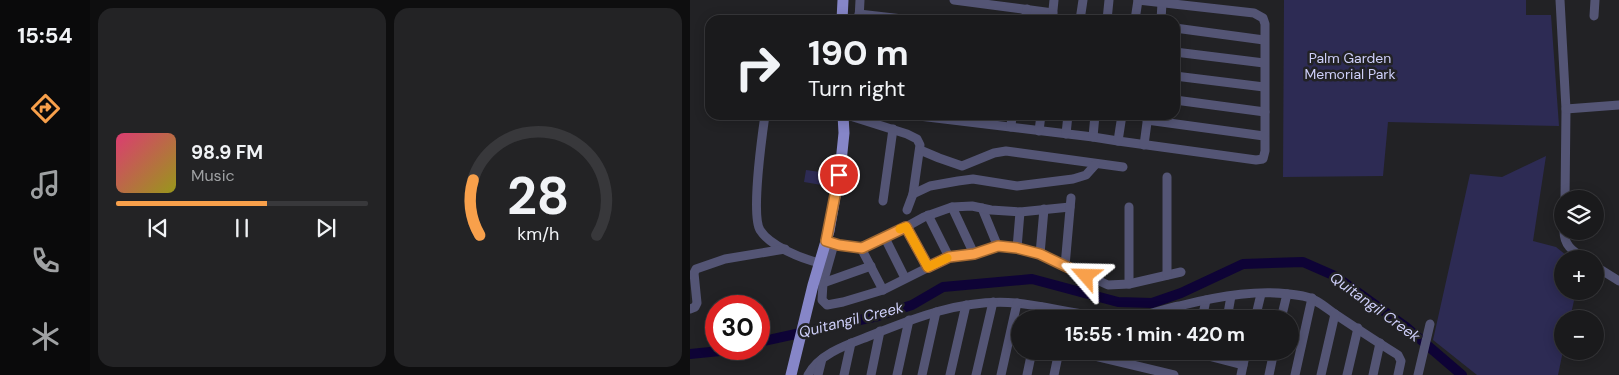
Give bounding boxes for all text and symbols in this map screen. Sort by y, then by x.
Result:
text: 15:54 [17,21,73,50]
text: 190 m [808,30,909,76]
icon: right [725,35,790,100]
park label: Palm Garden Memorial Park [1304,49,1396,83]
text: Turn right [808,74,905,103]
icon: directions [28,91,63,126]
text: 98.9 FM [191,140,263,165]
pin [818,154,860,196]
icon: arrive [825,161,853,189]
text: 28 [507,162,569,230]
text: Music [191,165,235,186]
icon: music [28,167,63,202]
map controls [1554,190,1604,360]
button: layers [1554,190,1604,240]
icon: previous [144,214,172,242]
icon: pause [228,214,256,242]
icon: next [312,214,340,242]
text: km/h [517,222,559,246]
icon: phone [28,243,63,278]
position arrow [1059,249,1111,301]
button: + [1554,250,1604,300]
water label: Quitangil Creek [1326,267,1424,347]
speed limit sign: 30 [705,295,770,360]
water label: Quitangil Creek [797,297,906,343]
button: − [1554,310,1604,360]
icon: climate [28,319,63,354]
text: 15:55 · 1 min · 420 m [1065,322,1245,347]

